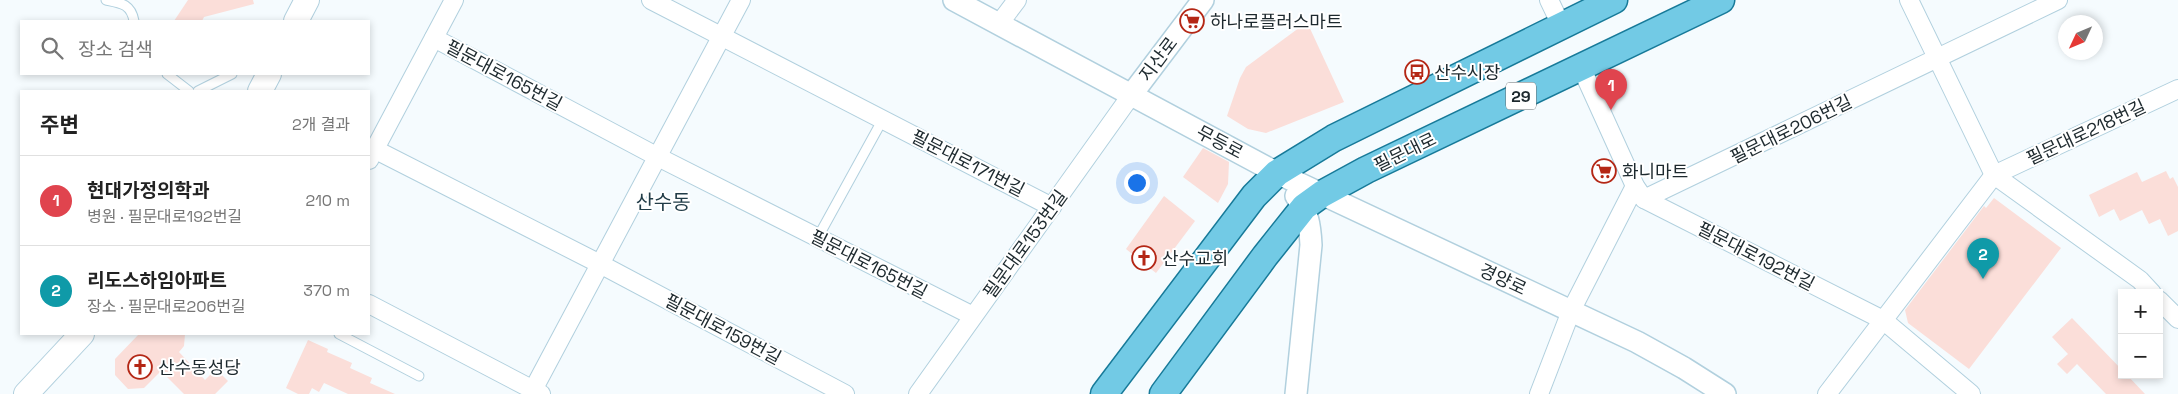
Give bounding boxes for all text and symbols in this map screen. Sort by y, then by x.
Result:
supermarket icon: 하나로플러스마트 [1179,8,1205,34]
place label: 하나로플러스마트 [1210,10,1342,33]
north arrow [2058,15,2103,60]
search box [20,20,370,75]
street label: 지산로 [1134,32,1182,86]
icon: search [38,34,66,62]
street label: 필문대로165번길 [442,35,566,115]
text: 장소 검색 [78,37,153,62]
bus stop icon: 산수시장 [1404,59,1430,85]
place label: 산수시장 [1434,61,1500,84]
pin: 1 [1595,69,1627,110]
road number: 29 [1506,82,1536,110]
street label: 필문대로206번길 [1726,90,1856,168]
street label: 필문대로218번길 [2023,94,2149,170]
text: 주변 [40,111,79,138]
text: 2개 결과 [292,114,350,135]
street label: 무등로 [1193,120,1247,164]
street label: 필문대로171번길 [907,125,1029,201]
street label: 필문대로 [1370,127,1440,177]
supermarket icon: 화니마트 [1591,158,1617,184]
place label: 화니마트 [1622,160,1688,183]
your location [1124,170,1150,196]
text: 현대가정의학과 [87,178,209,203]
street label: 필문대로153번길 [978,185,1072,303]
district label: 산수동 [635,189,691,215]
text: 1 [52,190,60,211]
text: 210 m [306,190,350,211]
text: 병원 · 필문대로192번길 [87,206,242,227]
street label: 필문대로192번길 [1693,217,1819,295]
street label: 필문대로165번길 [806,225,932,303]
pin: 2 [1967,238,1999,279]
church icon: 산수교회 [1131,245,1157,271]
place label: 산수교회 [1162,247,1228,270]
street label: 경양로 [1476,258,1530,300]
text: 리도스하임아파트 [87,268,227,293]
text: 2 [51,280,61,301]
text: 370 m [303,280,350,301]
street label: 필문대로159번길 [661,289,785,369]
map controls [2118,289,2163,379]
button: + [2118,289,2163,334]
text: 장소 · 필문대로206번길 [87,296,246,317]
button: − [2118,334,2163,379]
church icon: 산수동성당 [127,354,153,380]
place label: 산수동성당 [158,356,241,379]

